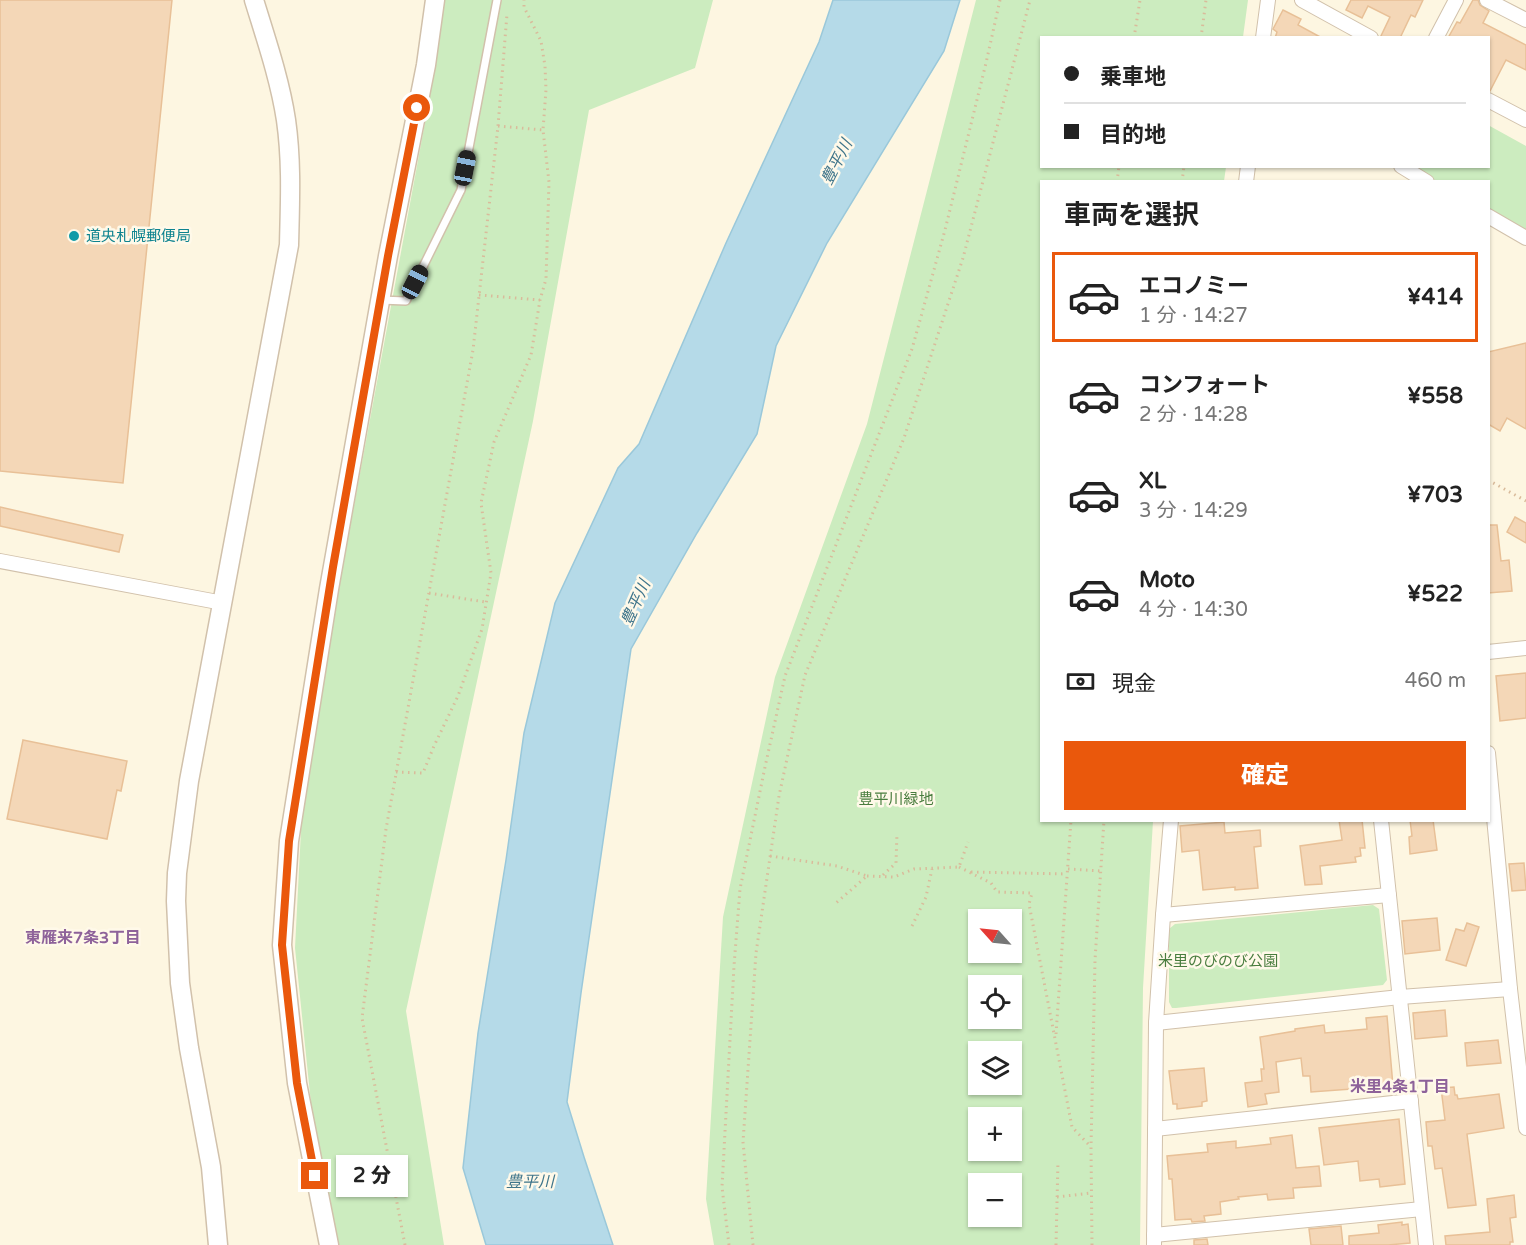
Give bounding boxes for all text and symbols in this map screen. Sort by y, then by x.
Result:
text: 乗車地 [1100,64,1166,90]
route start [403,94,430,121]
text: 目的地 [1100,122,1166,148]
water label: 豊平川 [817,134,858,188]
car [453,149,477,187]
text: 車両を選択 [1064,199,1199,232]
place label: 道央札幌郵便局 [86,227,191,245]
marker: 道央札幌郵便局 [67,229,81,243]
car [399,262,431,302]
icon: car [1067,270,1121,324]
text: エコノミー [1139,273,1249,299]
text: ¥414 [1407,284,1463,310]
text: 1 分 · 14:27 [1139,304,1248,328]
icon: car [1067,369,1121,423]
text: コンフォート [1139,372,1270,398]
text: ¥558 [1407,383,1463,409]
text: 2 分 · 14:28 [1139,403,1248,427]
icon: car [1067,468,1121,522]
text: XL [1139,468,1166,494]
text: ¥703 [1407,482,1463,508]
text: 3 分 · 14:29 [1139,499,1248,523]
icon: car [1067,567,1121,621]
text: Moto [1139,567,1195,593]
water label: 豊平川 [617,575,656,629]
text: ¥522 [1407,581,1463,607]
text: 4 分 · 14:30 [1139,598,1248,622]
icon: cash [1064,665,1097,698]
text: 460 m [1405,669,1466,693]
text: 現金 [1112,671,1156,697]
button: 確定 [1064,741,1466,810]
park label: 豊平川緑地 [858,790,934,808]
north arrow [968,909,1022,963]
map controls [968,909,1022,1227]
district label: 東雁来7条3丁目 [25,928,141,948]
park label: 米里のびのび公園 [1158,952,1278,970]
button: locate [968,975,1022,1029]
button: layers [968,1041,1022,1095]
district label: 米里4条1丁目 [1350,1077,1450,1097]
button: + [968,1107,1022,1161]
callout: 2 分 [336,1155,408,1197]
route end [301,1162,328,1189]
text: 2 分 [353,1164,391,1188]
water label: 豊平川 [506,1172,556,1192]
button: − [968,1173,1022,1227]

